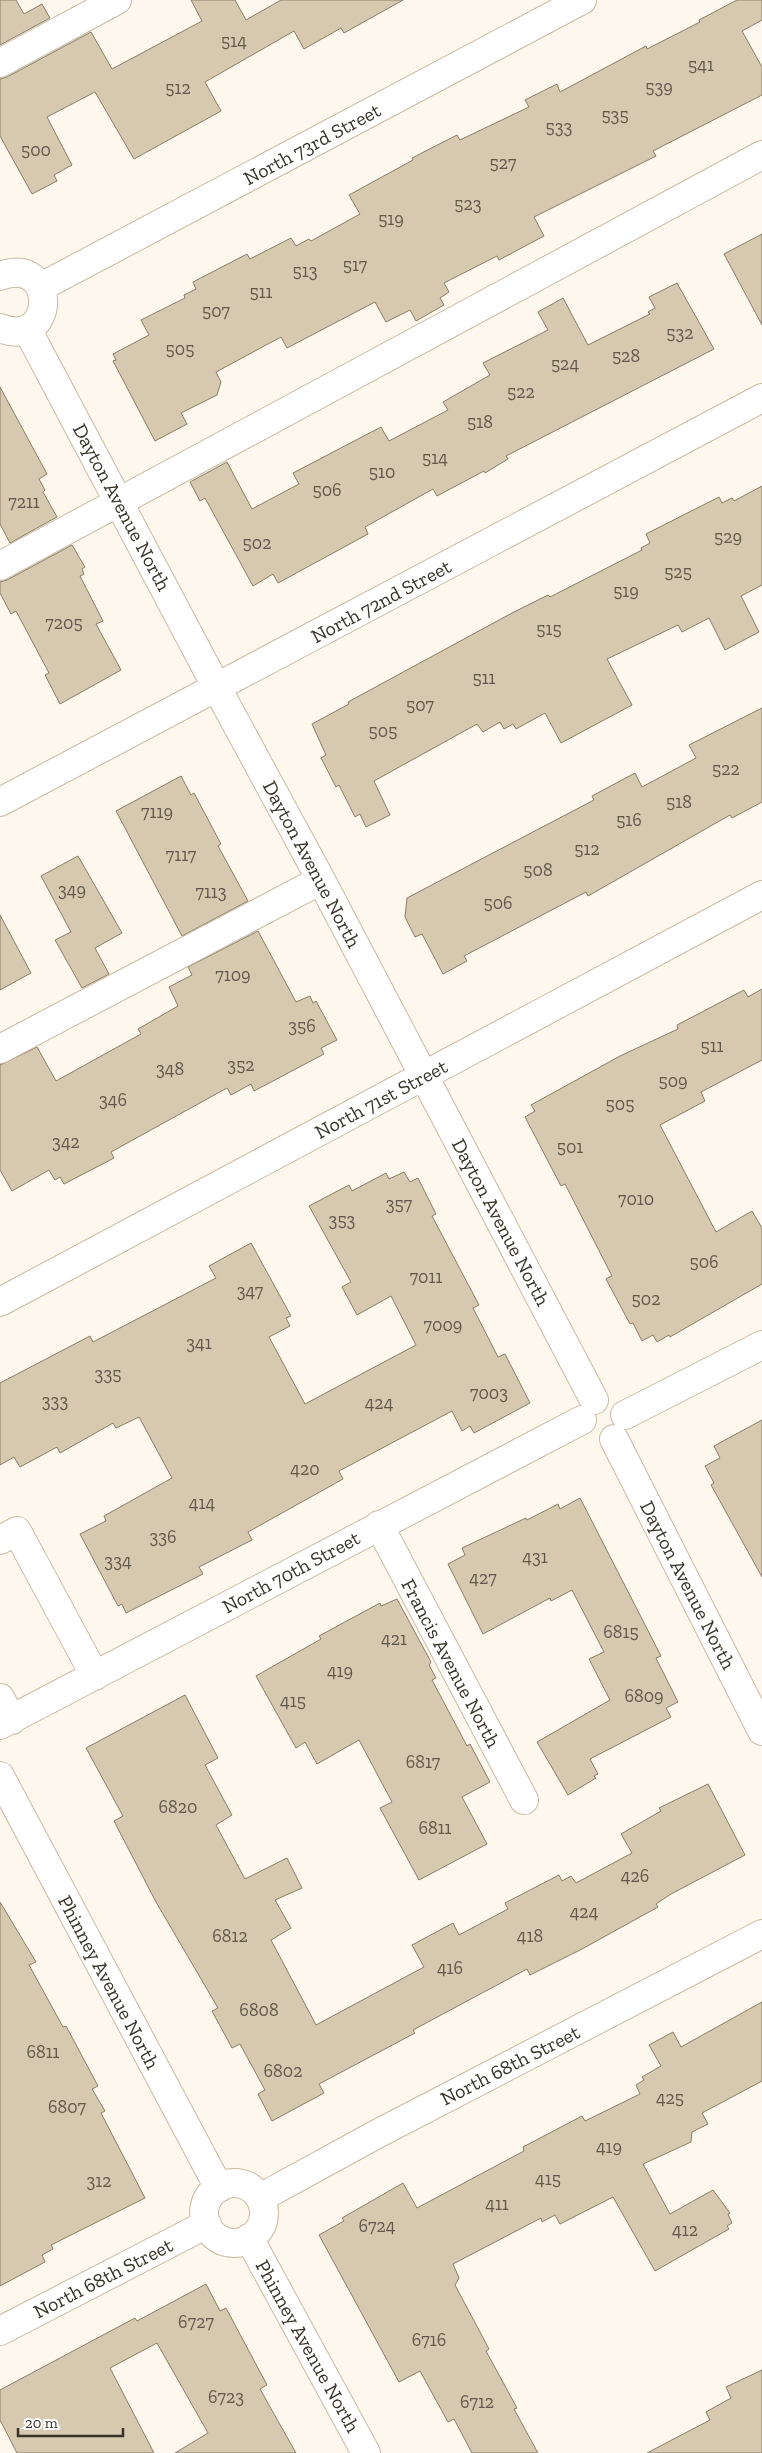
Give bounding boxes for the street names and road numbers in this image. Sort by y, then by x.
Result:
street label: North 73rd Street [239,98,385,190]
street label: Dayton Avenue North [68,419,177,595]
street label: North 72nd Street [307,554,456,648]
street label: Dayton Avenue North [258,776,367,952]
street label: North 71st Street [311,1054,452,1144]
street label: Dayton Avenue North [447,1134,556,1310]
street label: Dayton Avenue North [635,1497,741,1674]
street label: North 70th Street [218,1525,364,1618]
street label: Francis Avenue North [396,1574,506,1752]
street label: Phinney Avenue North [53,1891,165,2074]
street label: North 68th Street [436,2019,584,2110]
street label: North 68th Street [29,2232,177,2323]
street label: Phinney Avenue North [251,2256,366,2437]

